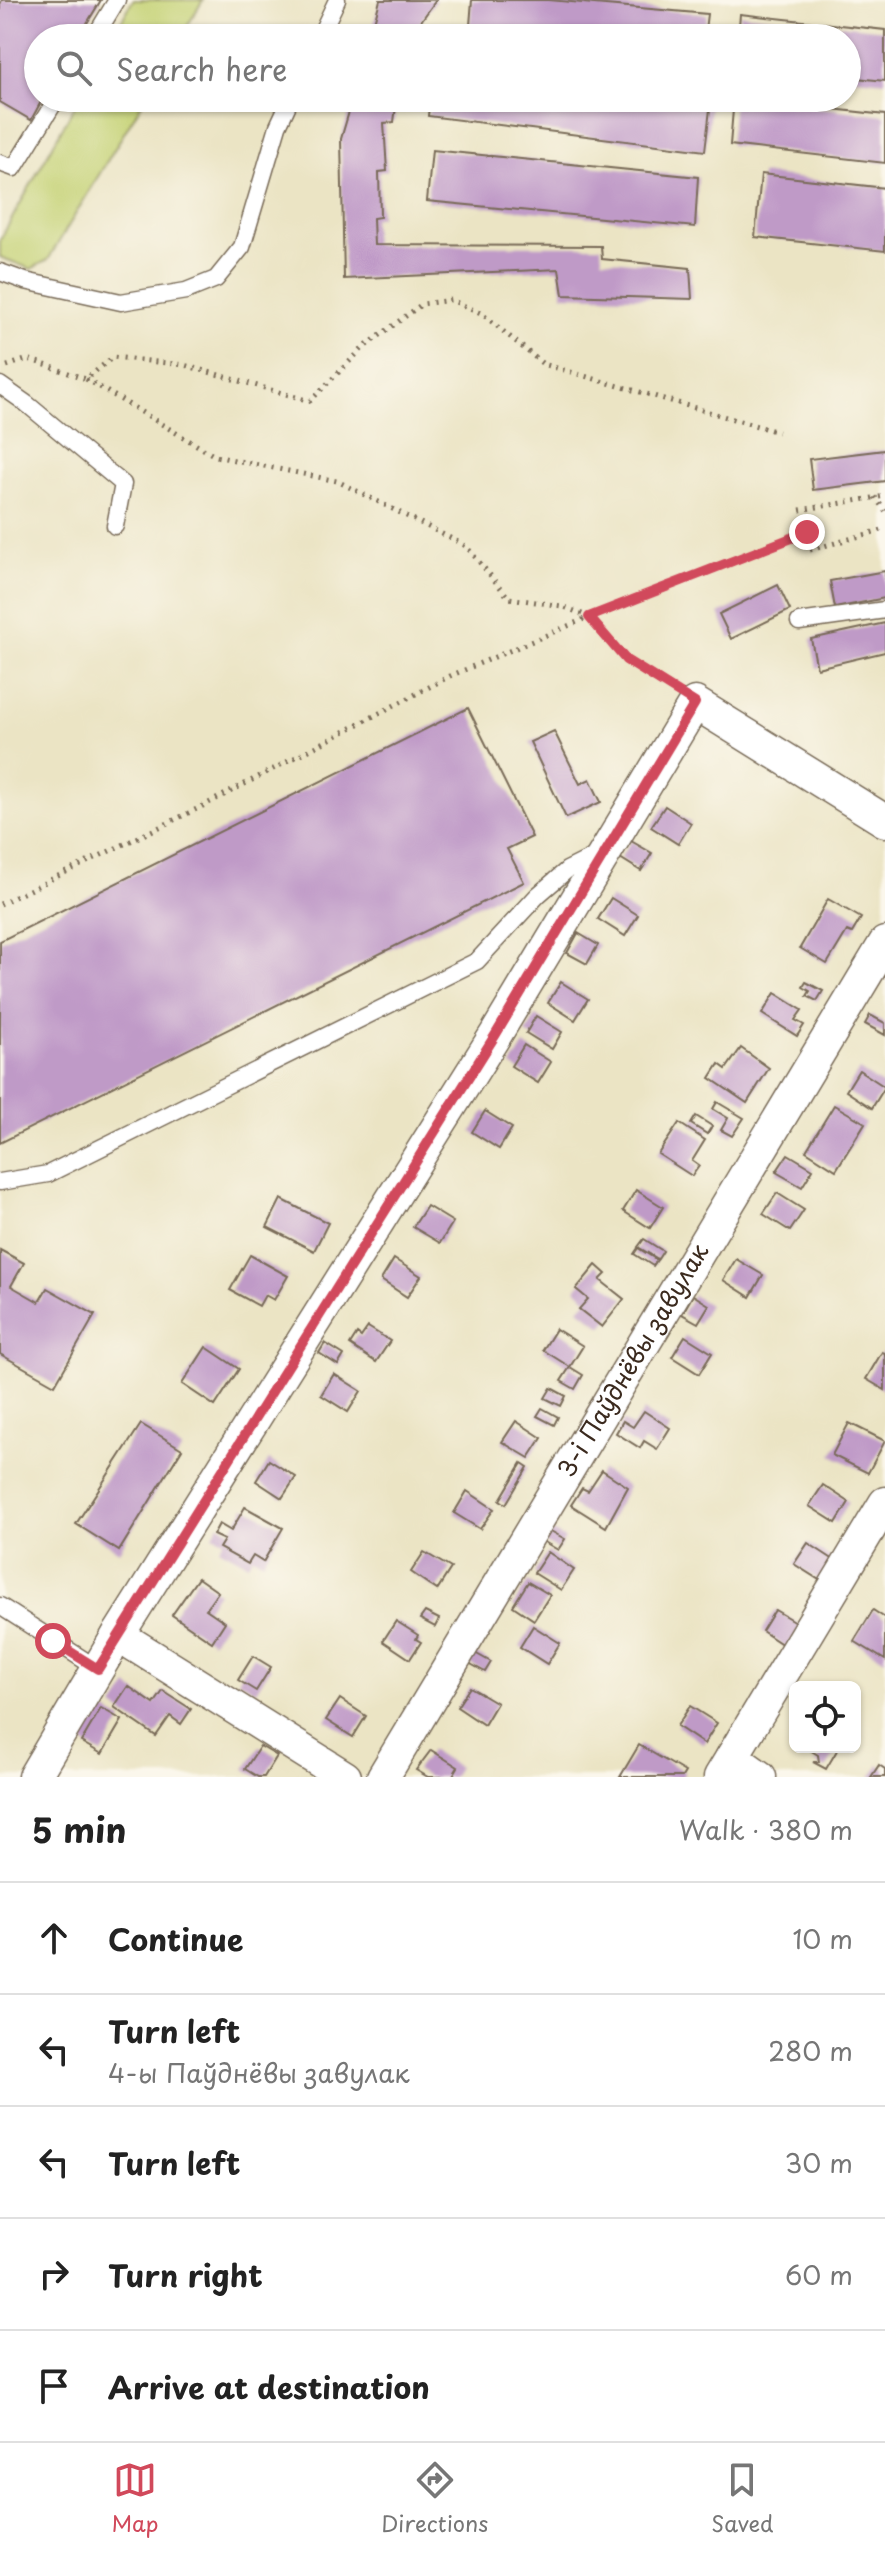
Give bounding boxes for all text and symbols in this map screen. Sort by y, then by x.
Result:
search box [24,24,861,112]
icon: search [52,46,96,90]
text: Search here [116,46,288,91]
route end [789,514,825,550]
street label: 3-і Паўднёвы завулак [548,1235,717,1483]
route start [35,1623,71,1659]
map controls [789,1681,861,1753]
button: locate [789,1681,861,1753]
text: 5 min [32,1803,126,1855]
text: Walk · 380 m [679,1810,853,1849]
icon: ahead [32,1916,76,1960]
text: Continue [108,1916,243,1961]
text: 10 m [792,1919,853,1958]
text: Turn left [108,2008,240,2053]
icon: left [32,2028,76,2072]
text: 280 m [768,2031,853,2070]
text: 4-ы Паўднёвы завулак [108,2053,410,2092]
icon: left [32,2140,76,2184]
text: Turn left [108,2140,240,2185]
text: 30 m [785,2143,853,2182]
icon: right [32,2252,76,2296]
text: Turn right [108,2252,263,2297]
text: 60 m [785,2255,853,2294]
icon: arrive [32,2364,76,2408]
text: Arrive at destination [108,2364,430,2409]
tab: Map [111,2458,158,2539]
tab: Directions [381,2458,488,2539]
tab: Saved [711,2458,774,2539]

